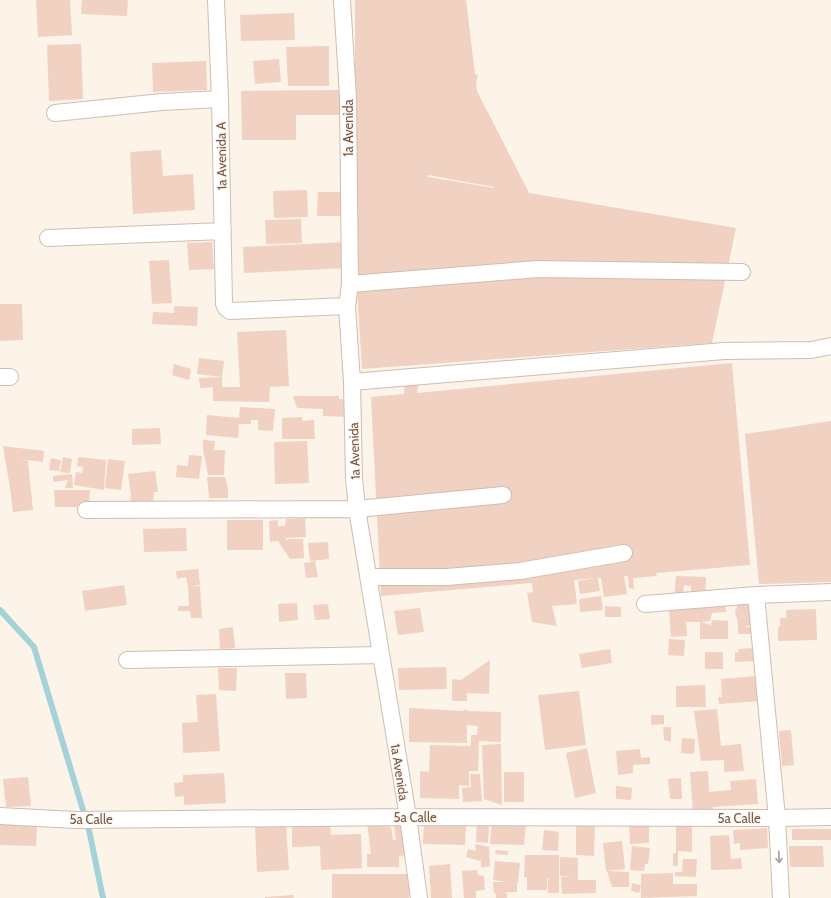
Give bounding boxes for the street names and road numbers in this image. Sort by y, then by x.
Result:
street label: 1a Avenida [340,99,356,157]
street label: 1a Avenida A [212,122,230,190]
street label: 1a Avenida [345,421,363,480]
street label: 1a Avenida [388,742,413,802]
street label: 5a Calle [393,809,437,825]
street label: 5a Calle [717,810,761,826]
street label: 5a Calle [69,811,113,827]

